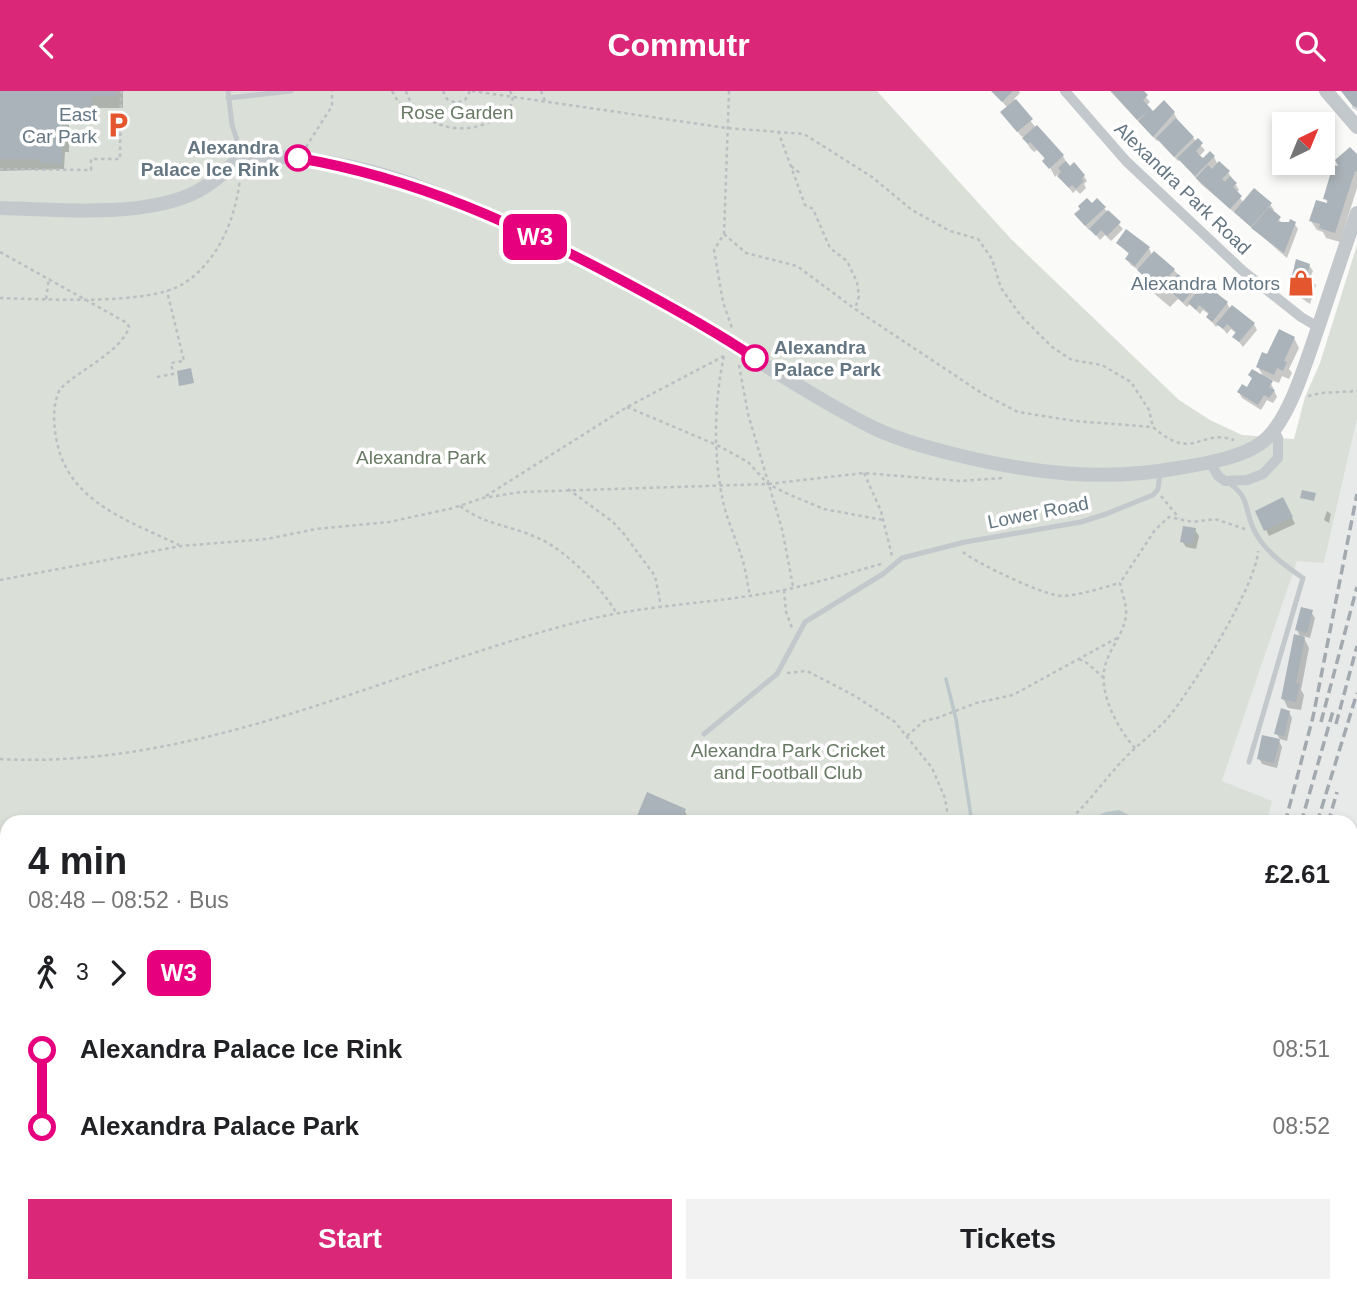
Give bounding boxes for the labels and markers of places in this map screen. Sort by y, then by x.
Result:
place label: East Car Park [22,104,98,147]
parking icon: East Car Park [103,110,133,140]
place label: Alexandra Palace Ice Rink [141,137,279,180]
marker: Alexandra Palace Ice Rink [285,145,311,171]
shop icon: Alexandra Motors [1286,268,1316,298]
place label: Alexandra Motors [1131,273,1280,294]
place label: Alexandra Palace Park [774,337,881,380]
marker: Alexandra Palace Park [742,345,768,371]

